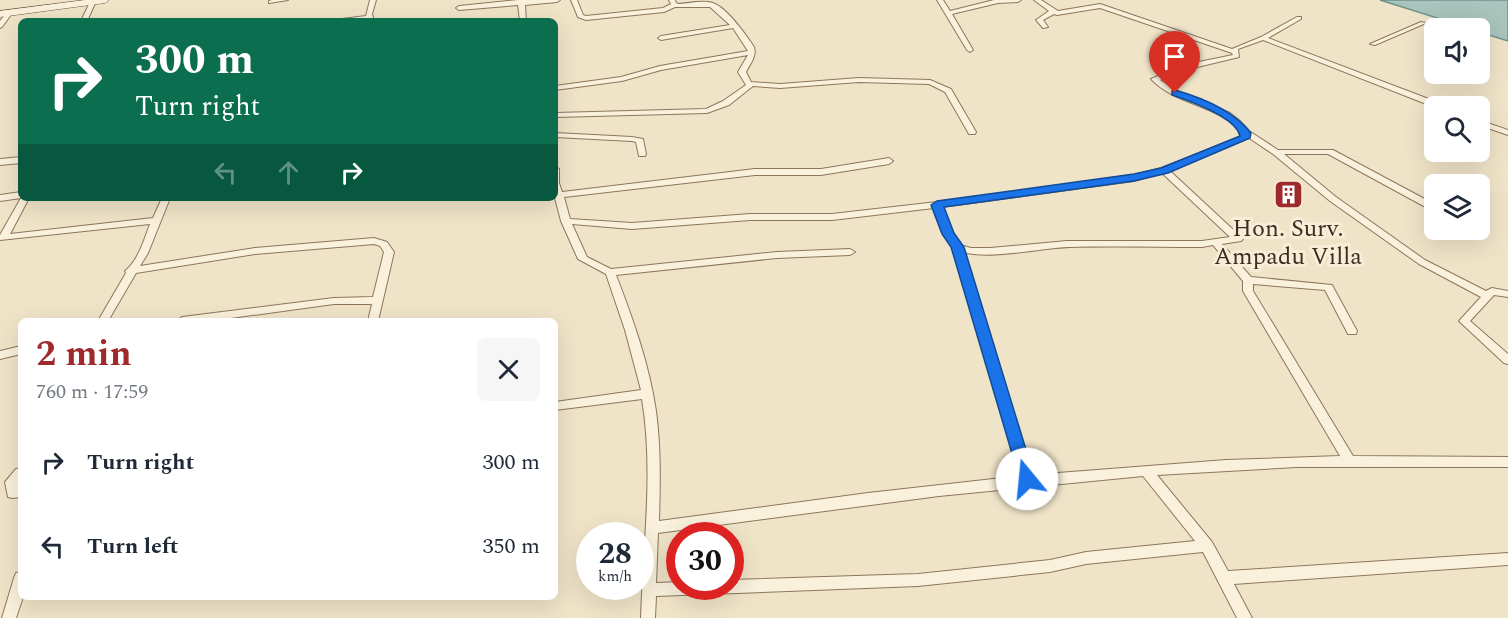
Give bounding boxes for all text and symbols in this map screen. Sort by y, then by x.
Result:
map controls [1424,18,1490,240]
button: sound [1424,18,1490,84]
text: 300 m [135,29,254,92]
pin [1149,31,1200,93]
icon: arrive [1158,40,1191,73]
icon: right [36,42,114,120]
text: Turn right [135,86,260,128]
button: search [1424,96,1490,162]
icon: left [209,156,242,189]
icon: ahead [272,156,305,189]
icon: right [335,156,368,189]
button: layers [1424,174,1490,240]
building icon: Hon. Surv. Ampadu Villa [1272,179,1304,211]
place label: Hon. Surv. Ampadu Villa [1214,211,1362,275]
text: 2 min [36,327,132,382]
button: close [477,338,540,401]
text: 760 m · 17:59 [36,377,148,407]
icon: right [36,446,69,479]
text: Turn right [87,446,194,479]
text: 300 m [483,446,540,479]
position arrow [995,447,1059,511]
speed limit sign: 30 [666,522,744,600]
icon: left [36,530,69,563]
text: Turn left [87,530,179,563]
text: 350 m [483,530,540,563]
text: 28 [598,531,632,577]
text: km/h [598,565,632,588]

